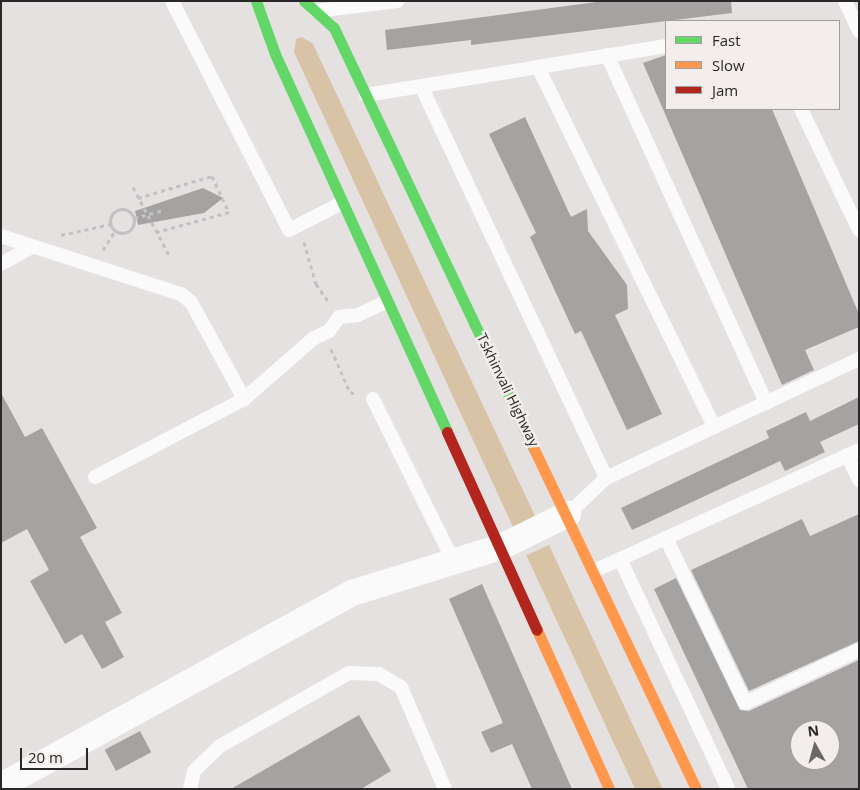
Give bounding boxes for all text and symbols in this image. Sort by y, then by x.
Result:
legend [665,20,840,110]
text: Fast [712,30,741,50]
text: Slow [712,55,745,75]
text: Jam [712,80,738,100]
street label: Tskhinvali Highway [473,331,543,449]
north arrow [790,720,840,770]
text: N [806,720,820,741]
scale bar [22,738,90,770]
text: 20 m [28,747,63,767]

